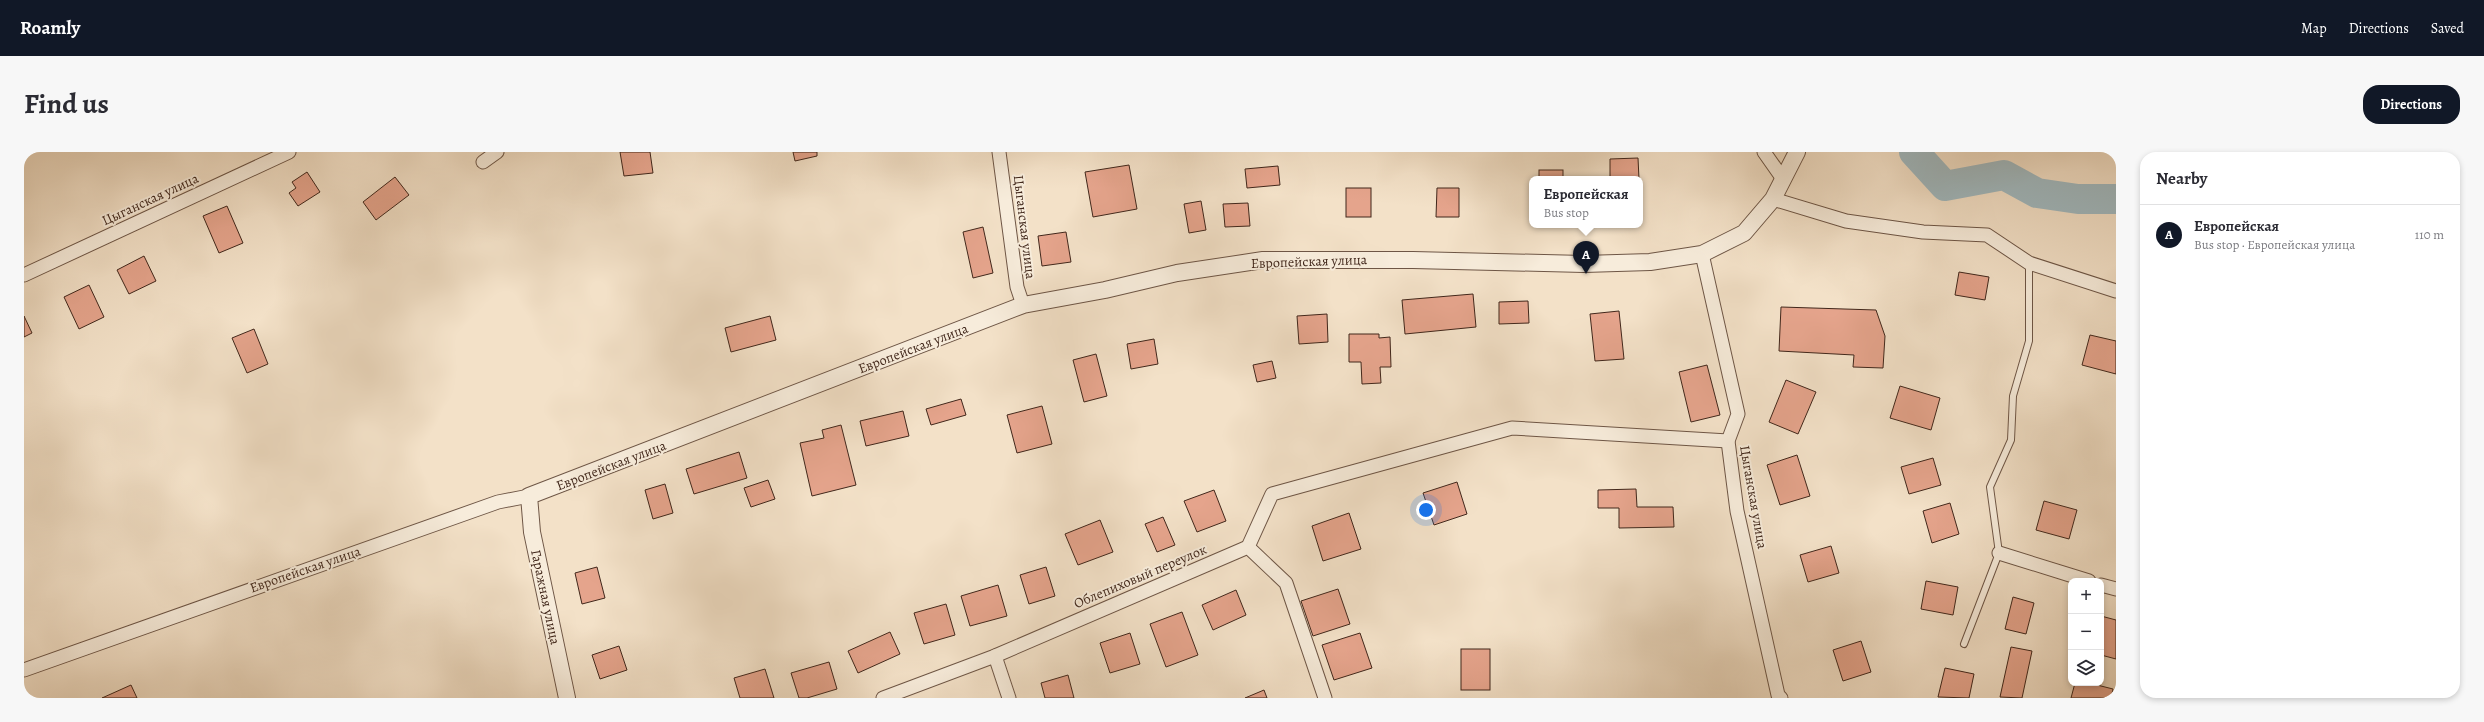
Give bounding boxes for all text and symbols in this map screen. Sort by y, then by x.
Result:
text: Roamly [20,15,80,41]
text: Map [2301,19,2327,38]
text: Directions [2349,19,2409,38]
text: Saved [2431,19,2464,38]
text: Find us [24,85,109,123]
button: Directions [2363,85,2460,124]
text: Nearby [2156,167,2207,190]
street label: Цыганская улица [99,169,202,230]
street label: Цыганская улица [1009,174,1040,281]
popup [1529,176,1643,228]
text: Европейская [1543,184,1629,204]
text: Bus stop [1543,204,1589,221]
text: Европейская [2194,216,2279,236]
text: A [2165,226,2173,243]
text: 110 m [2415,226,2444,243]
text: Bus stop · Европейская улица [2194,236,2355,253]
pin: A [1573,241,1599,274]
street label: Европейская улица [1251,250,1368,273]
street label: Европейская улица [855,319,971,378]
street label: Европейская улица [553,436,669,495]
street label: Цыганская улица [1735,444,1772,551]
your location [1416,500,1436,520]
street label: Облепиховый переулок [1071,540,1210,613]
street label: Европейская улица [247,541,364,597]
street label: Гаражная улица [526,548,565,647]
map controls [2068,578,2104,686]
button: + [2068,578,2104,614]
button: − [2068,614,2104,650]
button: layers [2068,650,2104,686]

